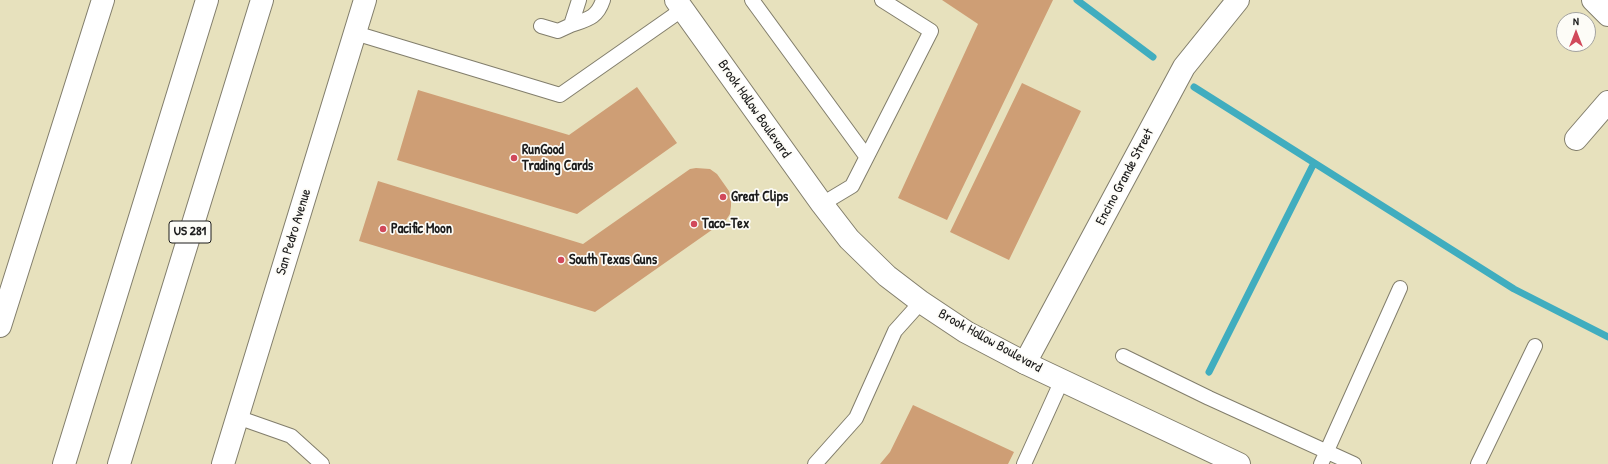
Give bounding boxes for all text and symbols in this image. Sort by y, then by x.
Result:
north arrow [1556,12,1596,52]
text: N [1573,14,1579,28]
street label: Brook Hollow Boulevard [714,57,794,161]
street label: Encino Grande Street [1092,126,1158,228]
place label: RunGood Trading Cards [522,142,593,174]
marker: RunGood Trading Cards [509,153,519,163]
street label: San Pedro Avenue [273,187,315,277]
place label: Great Clips [731,189,788,205]
marker: Great Clips [718,192,728,202]
place label: Taco-Tex [702,216,749,232]
marker: Taco-Tex [689,219,699,229]
road number: US 281 [169,221,211,243]
place label: Pacific Moon [391,221,452,237]
marker: Pacific Moon [378,224,388,234]
place label: South Texas Guns [569,252,657,268]
marker: South Texas Guns [556,255,566,265]
street label: Brook Hollow Boulevard [935,306,1045,376]

